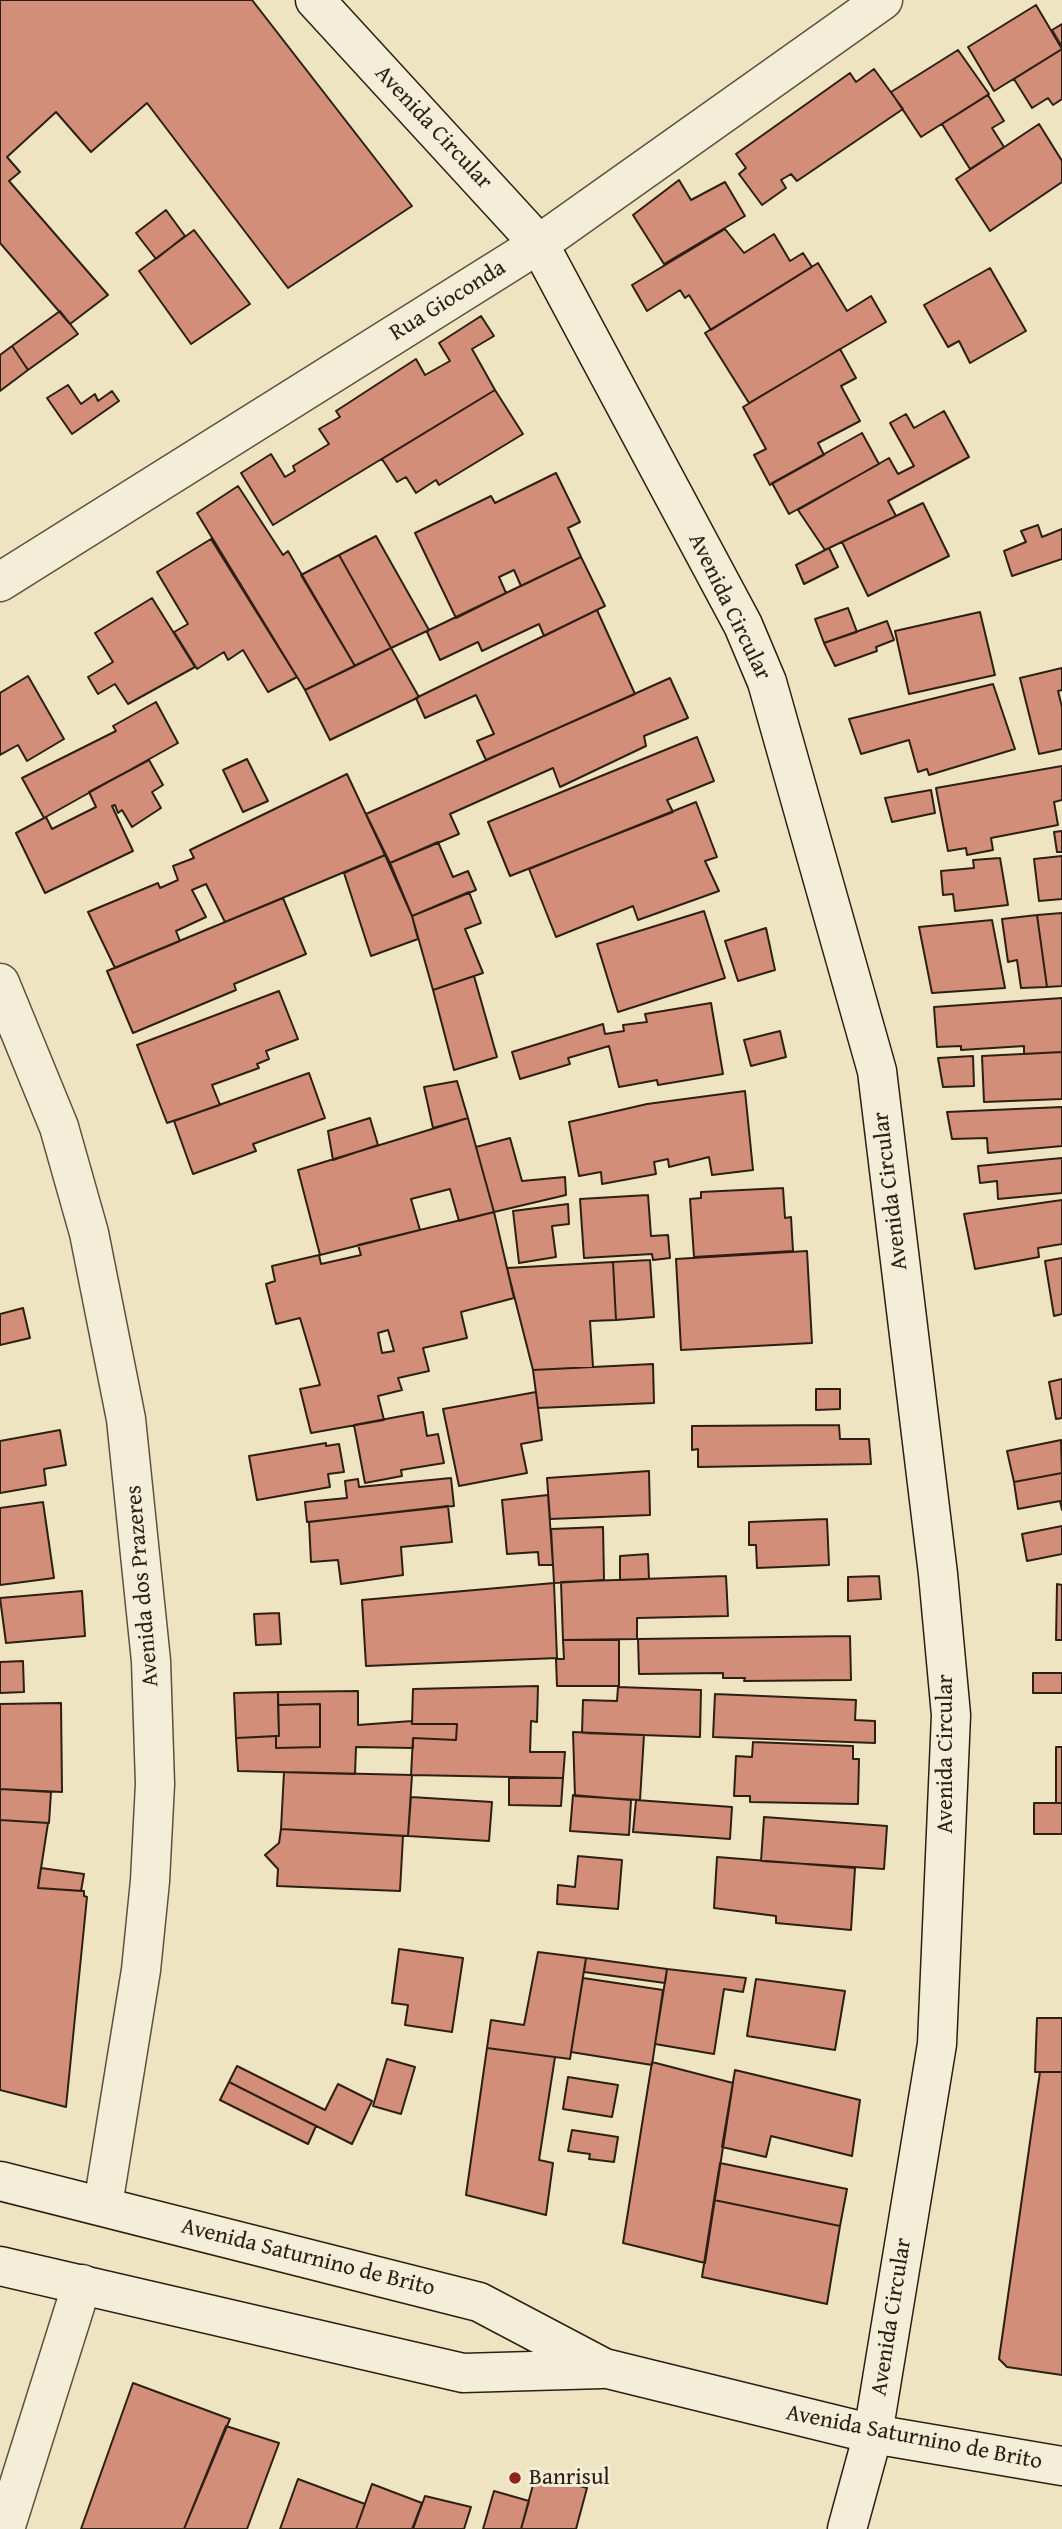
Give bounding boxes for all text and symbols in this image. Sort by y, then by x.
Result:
street label: Avenida Circular [368,60,498,196]
street label: Rua Gioconda [385,254,511,348]
street label: Avenida Circular [682,529,776,685]
street label: Avenida Circular [868,1110,914,1272]
street label: Avenida dos Prazeres [120,1484,166,1688]
street label: Avenida Circular [932,1674,960,1834]
street label: Avenida Saturnino de Brito [178,2213,438,2303]
street label: Avenida Circular [866,2236,918,2398]
street label: Avenida Saturnino de Brito [784,2400,1044,2476]
place label: Banrisul [529,2464,610,2492]
marker: Banrisul [507,2470,523,2486]

